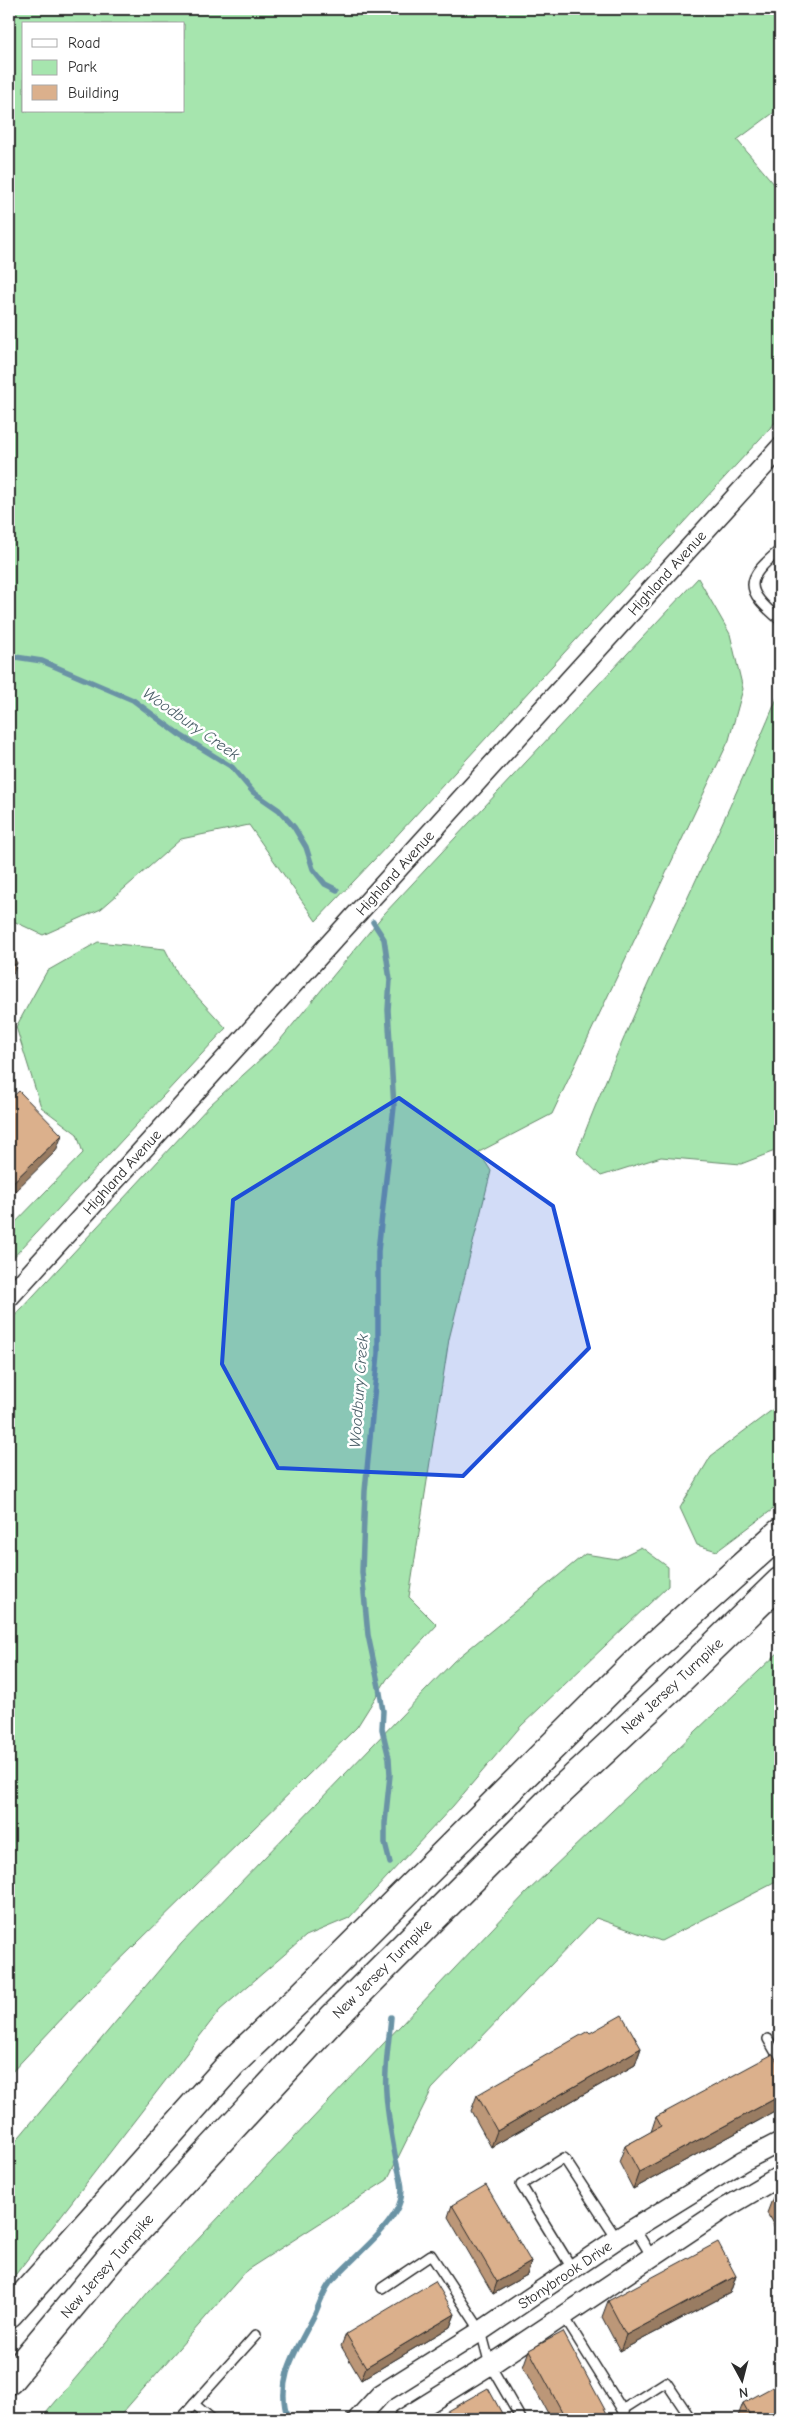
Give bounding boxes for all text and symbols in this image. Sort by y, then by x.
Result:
legend [22,22,185,112]
text: Road [68,34,100,52]
text: Park [68,58,97,76]
text: Building [68,84,119,102]
street label: Highland Avenue [624,526,710,619]
water label: Woodbury Creek [139,684,243,764]
street label: Highland Avenue [352,826,438,919]
street label: Highland Avenue [79,1125,165,1218]
water label: Woodbury Creek [346,1333,372,1449]
street label: New Jersey Turnpike [617,1634,727,1738]
street label: New Jersey Turnpike [329,1915,436,2022]
street label: New Jersey Turnpike [57,2210,158,2322]
street label: Stonybrook Drive [515,2237,616,2313]
north arrow [716,2356,766,2406]
text: N [738,2383,749,2401]

